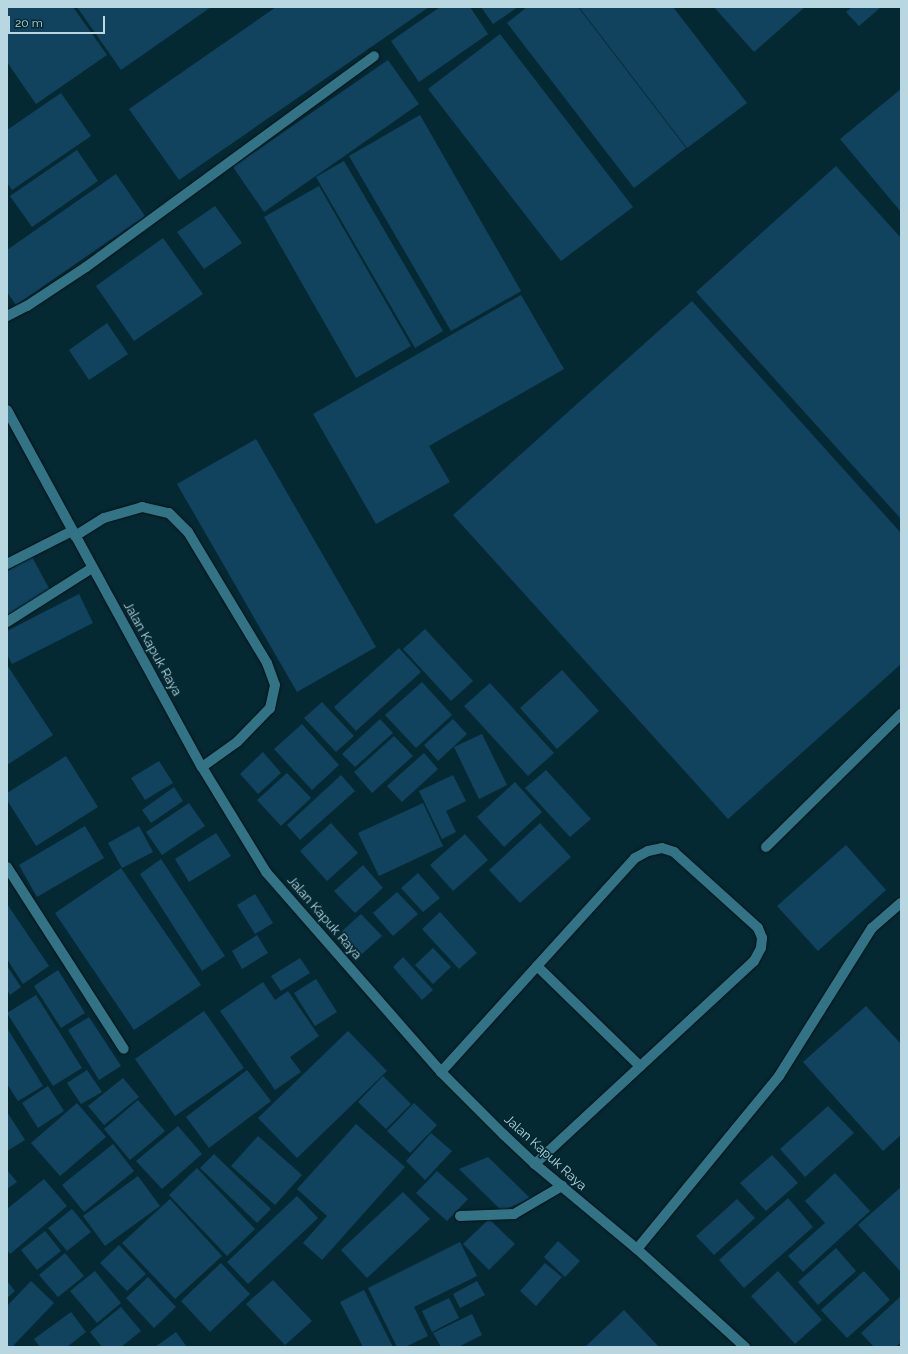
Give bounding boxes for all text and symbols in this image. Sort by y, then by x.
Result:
scale bar [10,8,107,34]
text: 20 m [15,16,43,30]
street label: Jalan Kapuk Raya [120,599,184,699]
street label: Jalan Kapuk Raya [284,873,364,963]
street label: Jalan Kapuk Raya [501,1112,589,1194]

